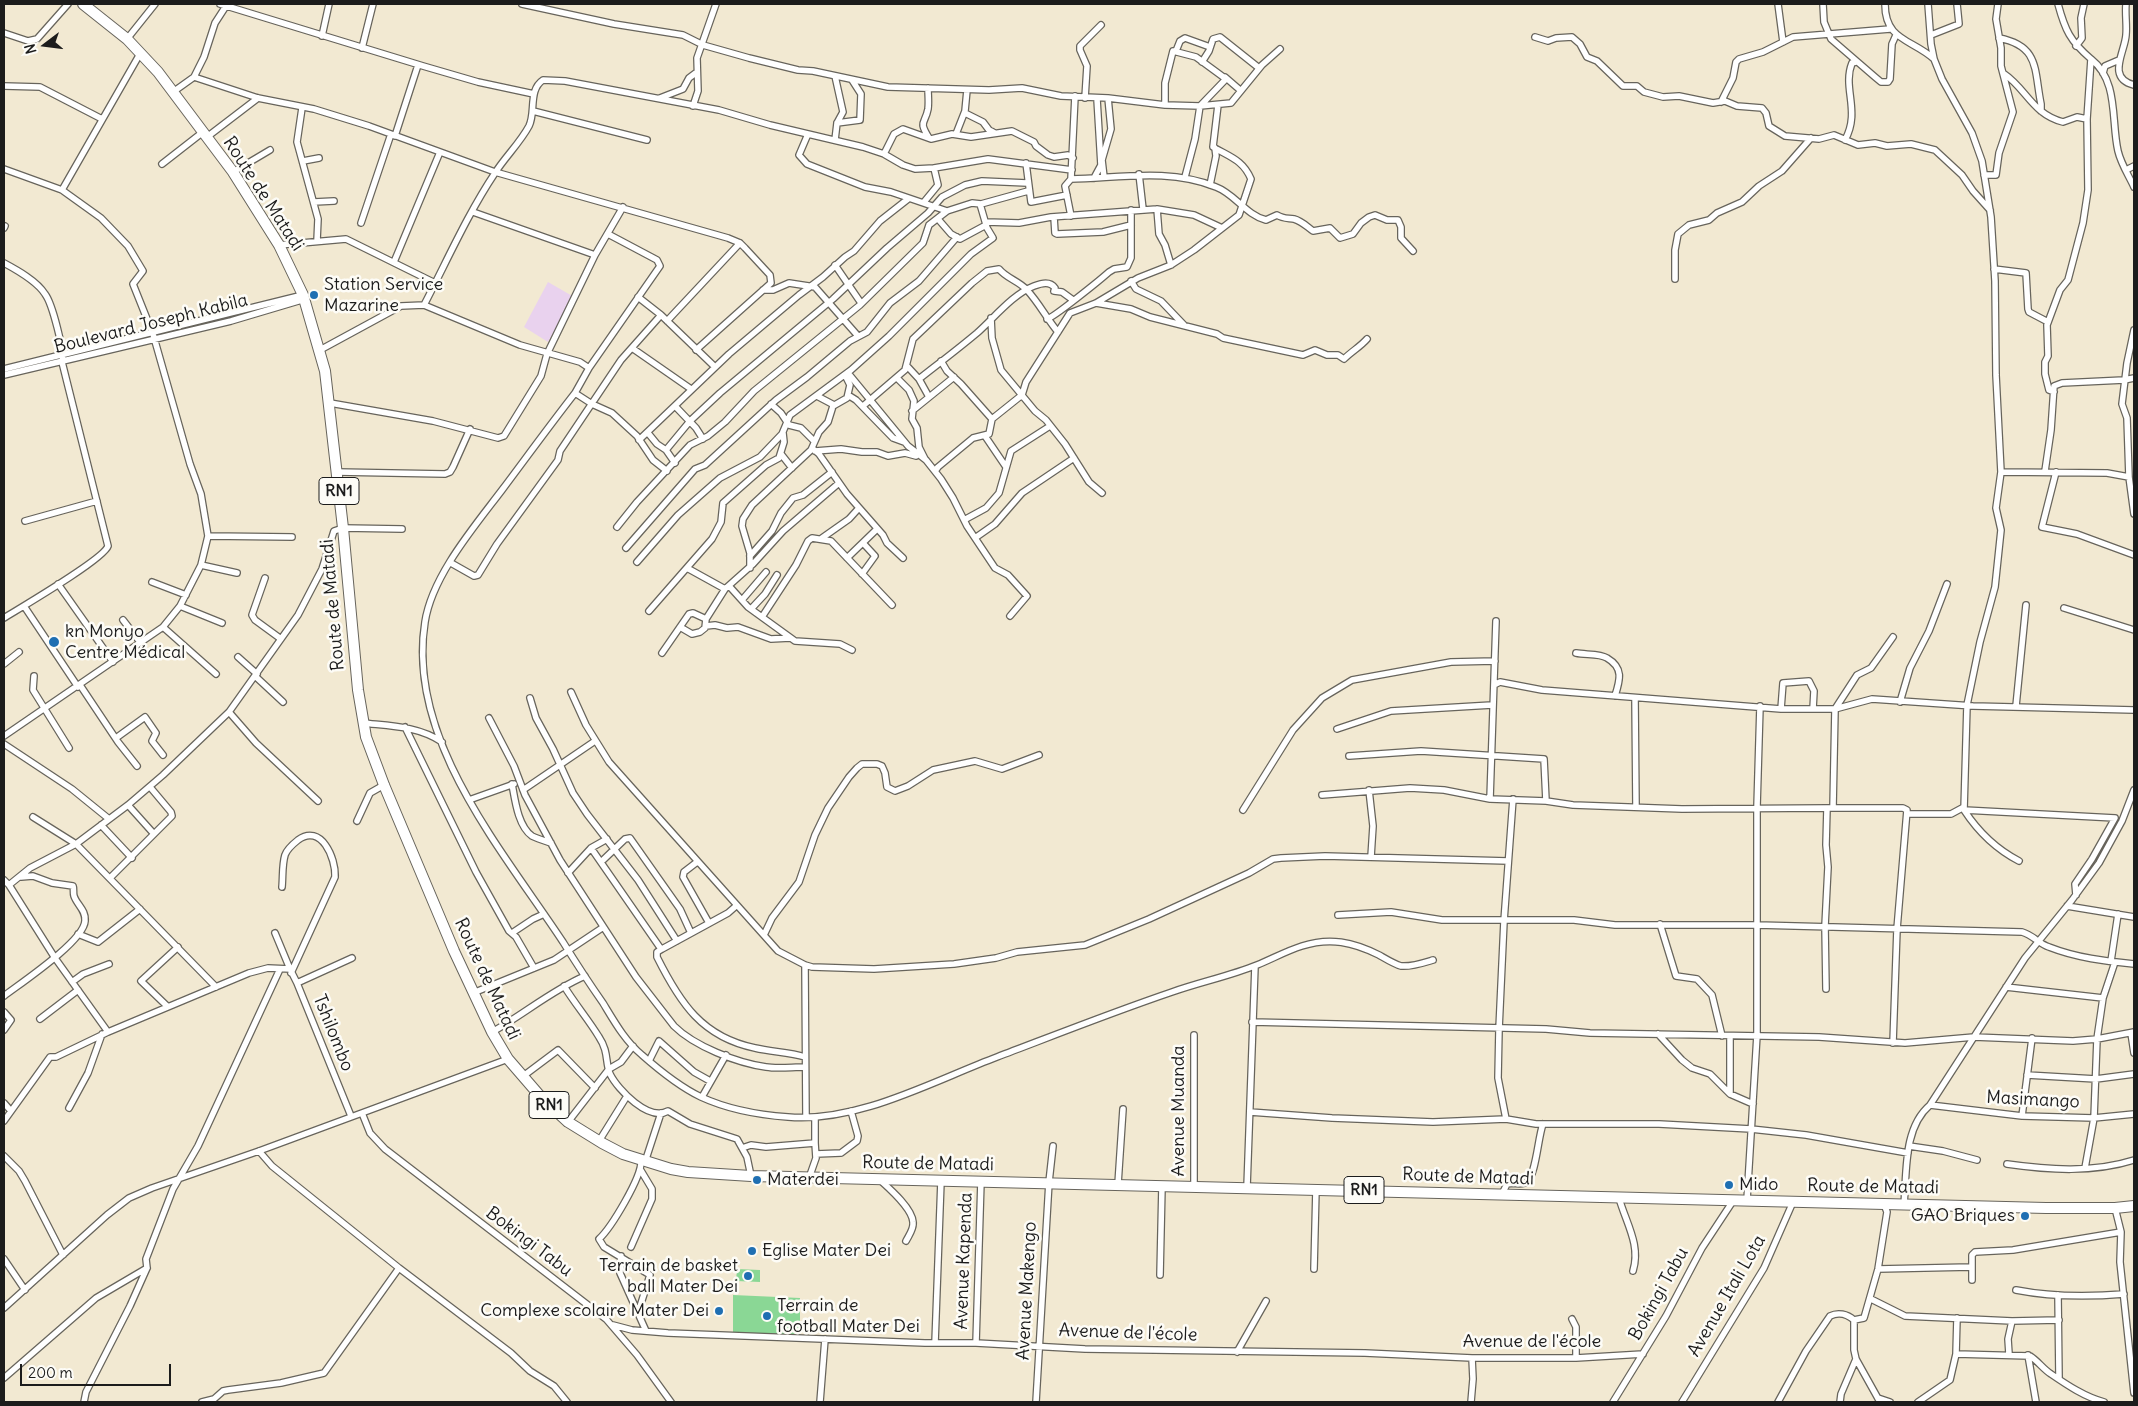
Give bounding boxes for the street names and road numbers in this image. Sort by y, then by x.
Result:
street label: Route de Matadi [218,133,308,255]
street label: Boulevard Joseph Kabila [52,289,250,359]
road number: RN1 [319,478,359,504]
street label: Route de Matadi [316,538,350,672]
street label: Route de Matadi [449,915,525,1043]
street label: Tshilombo [308,992,358,1074]
street label: Avenue Muanda [1168,1045,1190,1177]
street label: Masimango [1986,1087,2080,1113]
road number: RN1 [529,1092,569,1118]
street label: Route de Matadi [862,1152,994,1176]
street label: Route de Matadi [1402,1164,1534,1190]
street label: Route de Matadi [1807,1175,1939,1199]
road number: RN1 [1344,1176,1384,1204]
street label: Avenue Kapenda [951,1192,977,1330]
street label: Bokingi Tabu [481,1202,577,1282]
street label: Avenue Makengo [1013,1221,1041,1361]
street label: Avenue Itali Lota [1683,1231,1771,1361]
street label: Bokingi Tabu [1625,1244,1693,1344]
street label: Avenue de l'école [1058,1320,1198,1346]
street label: Avenue de l'école [1463,1331,1601,1353]

